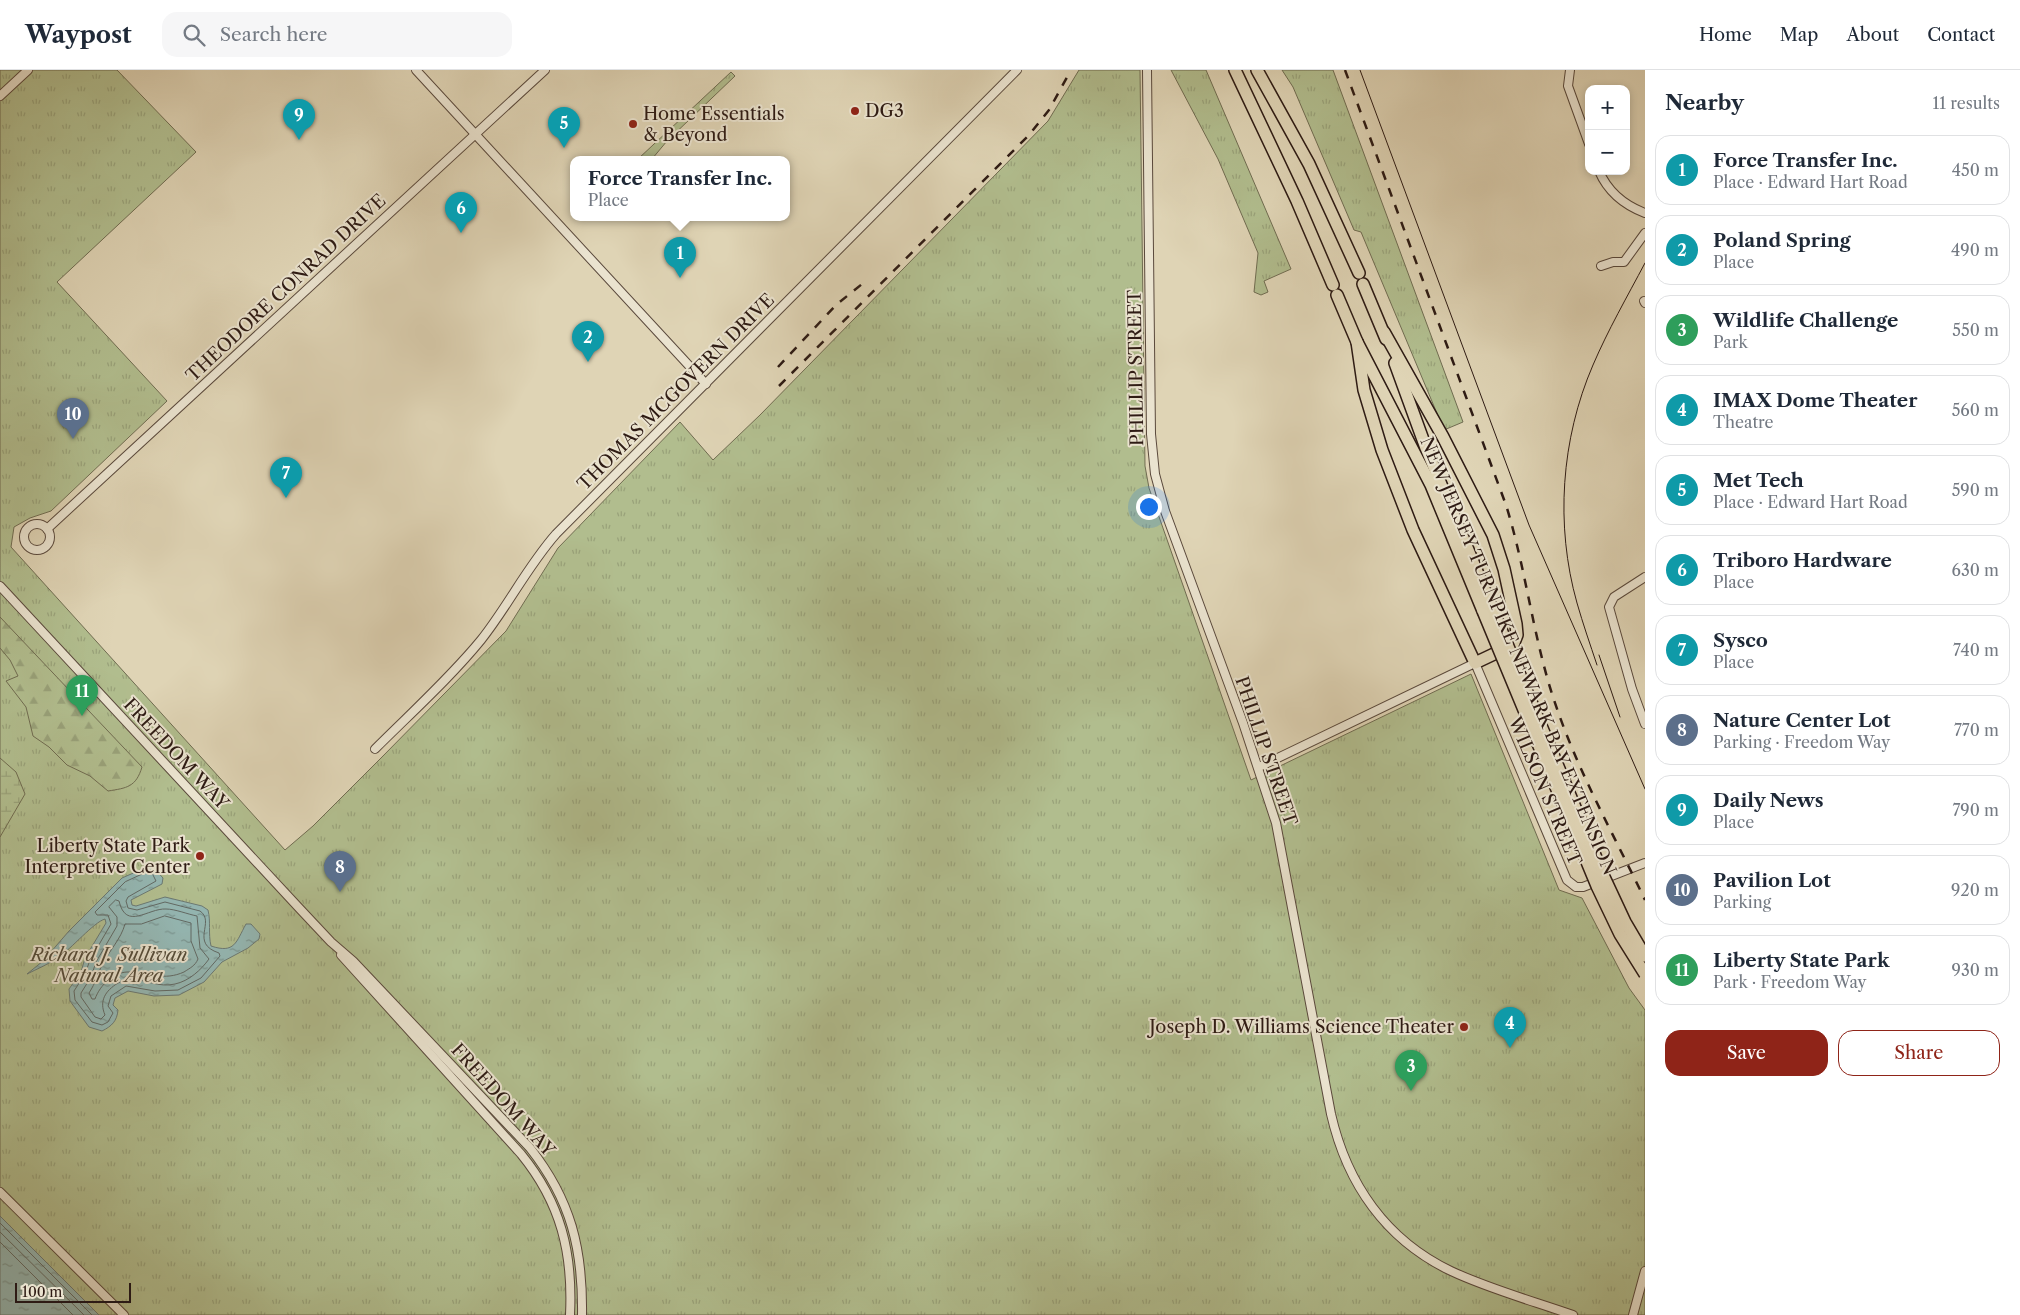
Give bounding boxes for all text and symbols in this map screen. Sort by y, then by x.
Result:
search box [162,12,512,57]
text: Waypost [25,20,132,49]
icon: search [180,21,208,49]
text: Search here [220,23,327,46]
text: Home [1699,24,1752,46]
text: Map [1780,24,1818,46]
text: About [1846,24,1899,46]
text: Contact [1927,24,1995,46]
map controls [1585,85,1630,175]
button: + [1585,85,1630,130]
text: Nearby [1665,90,1744,115]
text: 11 results [1933,93,2000,113]
pin: 9 [283,99,315,140]
place label: DG3 [865,100,904,122]
place label: Home Essentials & Beyond [643,103,785,146]
marker: DG3 [849,105,861,117]
pin: 5 [548,107,580,148]
marker: Home Essentials & Beyond [627,118,639,130]
button: − [1585,130,1630,175]
text: Force Transfer Inc. [1713,149,1898,172]
popup [570,156,790,221]
text: 1 [1678,160,1686,180]
text: 450 m [1952,160,1999,180]
text: Force Transfer Inc. [588,167,772,190]
text: Place · Edward Hart Road [1713,172,1908,192]
street label: THEODORE CONRAD DRIVE [182,190,390,386]
text: Place [588,190,629,210]
pin: 6 [445,192,477,233]
text: Poland Spring [1713,229,1851,252]
pin: 1 [664,237,696,278]
text: 2 [1677,240,1687,260]
text: 490 m [1951,240,1999,260]
text: Place [1713,252,1754,272]
street label: THOMAS MCGOVERN DRIVE [573,289,779,495]
street label: PHILLIP STREET [1124,289,1148,446]
text: Wildlife Challenge [1713,309,1898,332]
text: 3 [1677,320,1687,340]
text: 550 m [1952,320,1999,340]
pin: 2 [572,321,604,362]
text: Park [1713,332,1748,352]
text: IMAX Dome Theater [1713,389,1917,412]
pin: 10 [57,398,89,439]
text: 4 [1677,400,1687,420]
text: 560 m [1952,400,1999,420]
text: Theatre [1713,412,1774,432]
street label: NEW JERSEY TURNPIKE NEWARK BAY EXTENSION [1415,434,1621,878]
pin: 7 [270,457,302,498]
text: Met Tech [1713,469,1804,492]
text: 5 [1678,480,1686,500]
text: 590 m [1952,480,1999,500]
text: Place · Edward Hart Road [1713,492,1908,512]
your location [1136,494,1162,520]
text: Triboro Hardware [1713,549,1892,572]
text: 6 [1677,560,1687,580]
text: 630 m [1952,560,1999,580]
text: Place [1713,572,1754,592]
text: Sysco [1713,629,1768,652]
text: 7 [1678,640,1686,660]
text: 740 m [1953,640,1999,660]
text: Place [1713,652,1754,672]
street label: PHILLIP STREET [1230,674,1302,829]
pin: 11 [66,675,98,716]
street label: FREEDOM WAY [119,694,234,815]
text: Nature Center Lot [1713,709,1891,732]
street label: WILSON STREET [1503,713,1586,869]
text: 8 [1677,720,1687,740]
text: 770 m [1954,720,1999,740]
text: Parking · Freedom Way [1713,732,1890,752]
text: Daily News [1713,789,1823,812]
text: 9 [1677,800,1687,820]
text: 790 m [1952,800,1999,820]
text: Place [1713,812,1754,832]
place label: Liberty State Park Interpretive Center [24,835,192,878]
marker: Liberty State Park Interpretive Center [194,850,206,862]
pin: 8 [324,851,356,892]
text: Pavilion Lot [1713,869,1831,892]
text: 10 [1673,880,1691,900]
text: 920 m [1951,880,1999,900]
text: Parking [1713,892,1771,912]
park label: Richard J. Sullivan Natural Area [29,944,187,987]
text: Liberty State Park [1713,949,1889,972]
text: 11 [1675,960,1689,980]
text: 930 m [1952,960,1999,980]
text: Park · Freedom Way [1713,972,1866,992]
pin: 4 [1494,1007,1526,1048]
place label: Joseph D. Williams Science Theater [1146,1016,1454,1038]
marker: Joseph D. Williams Science Theater [1458,1021,1470,1033]
button: Save [1665,1030,1828,1076]
button: Share [1838,1030,2000,1076]
street label: FREEDOM WAY [447,1039,560,1162]
pin: 3 [1395,1050,1427,1091]
scale bar [15,1280,131,1303]
text: 100 m [22,1283,62,1301]

